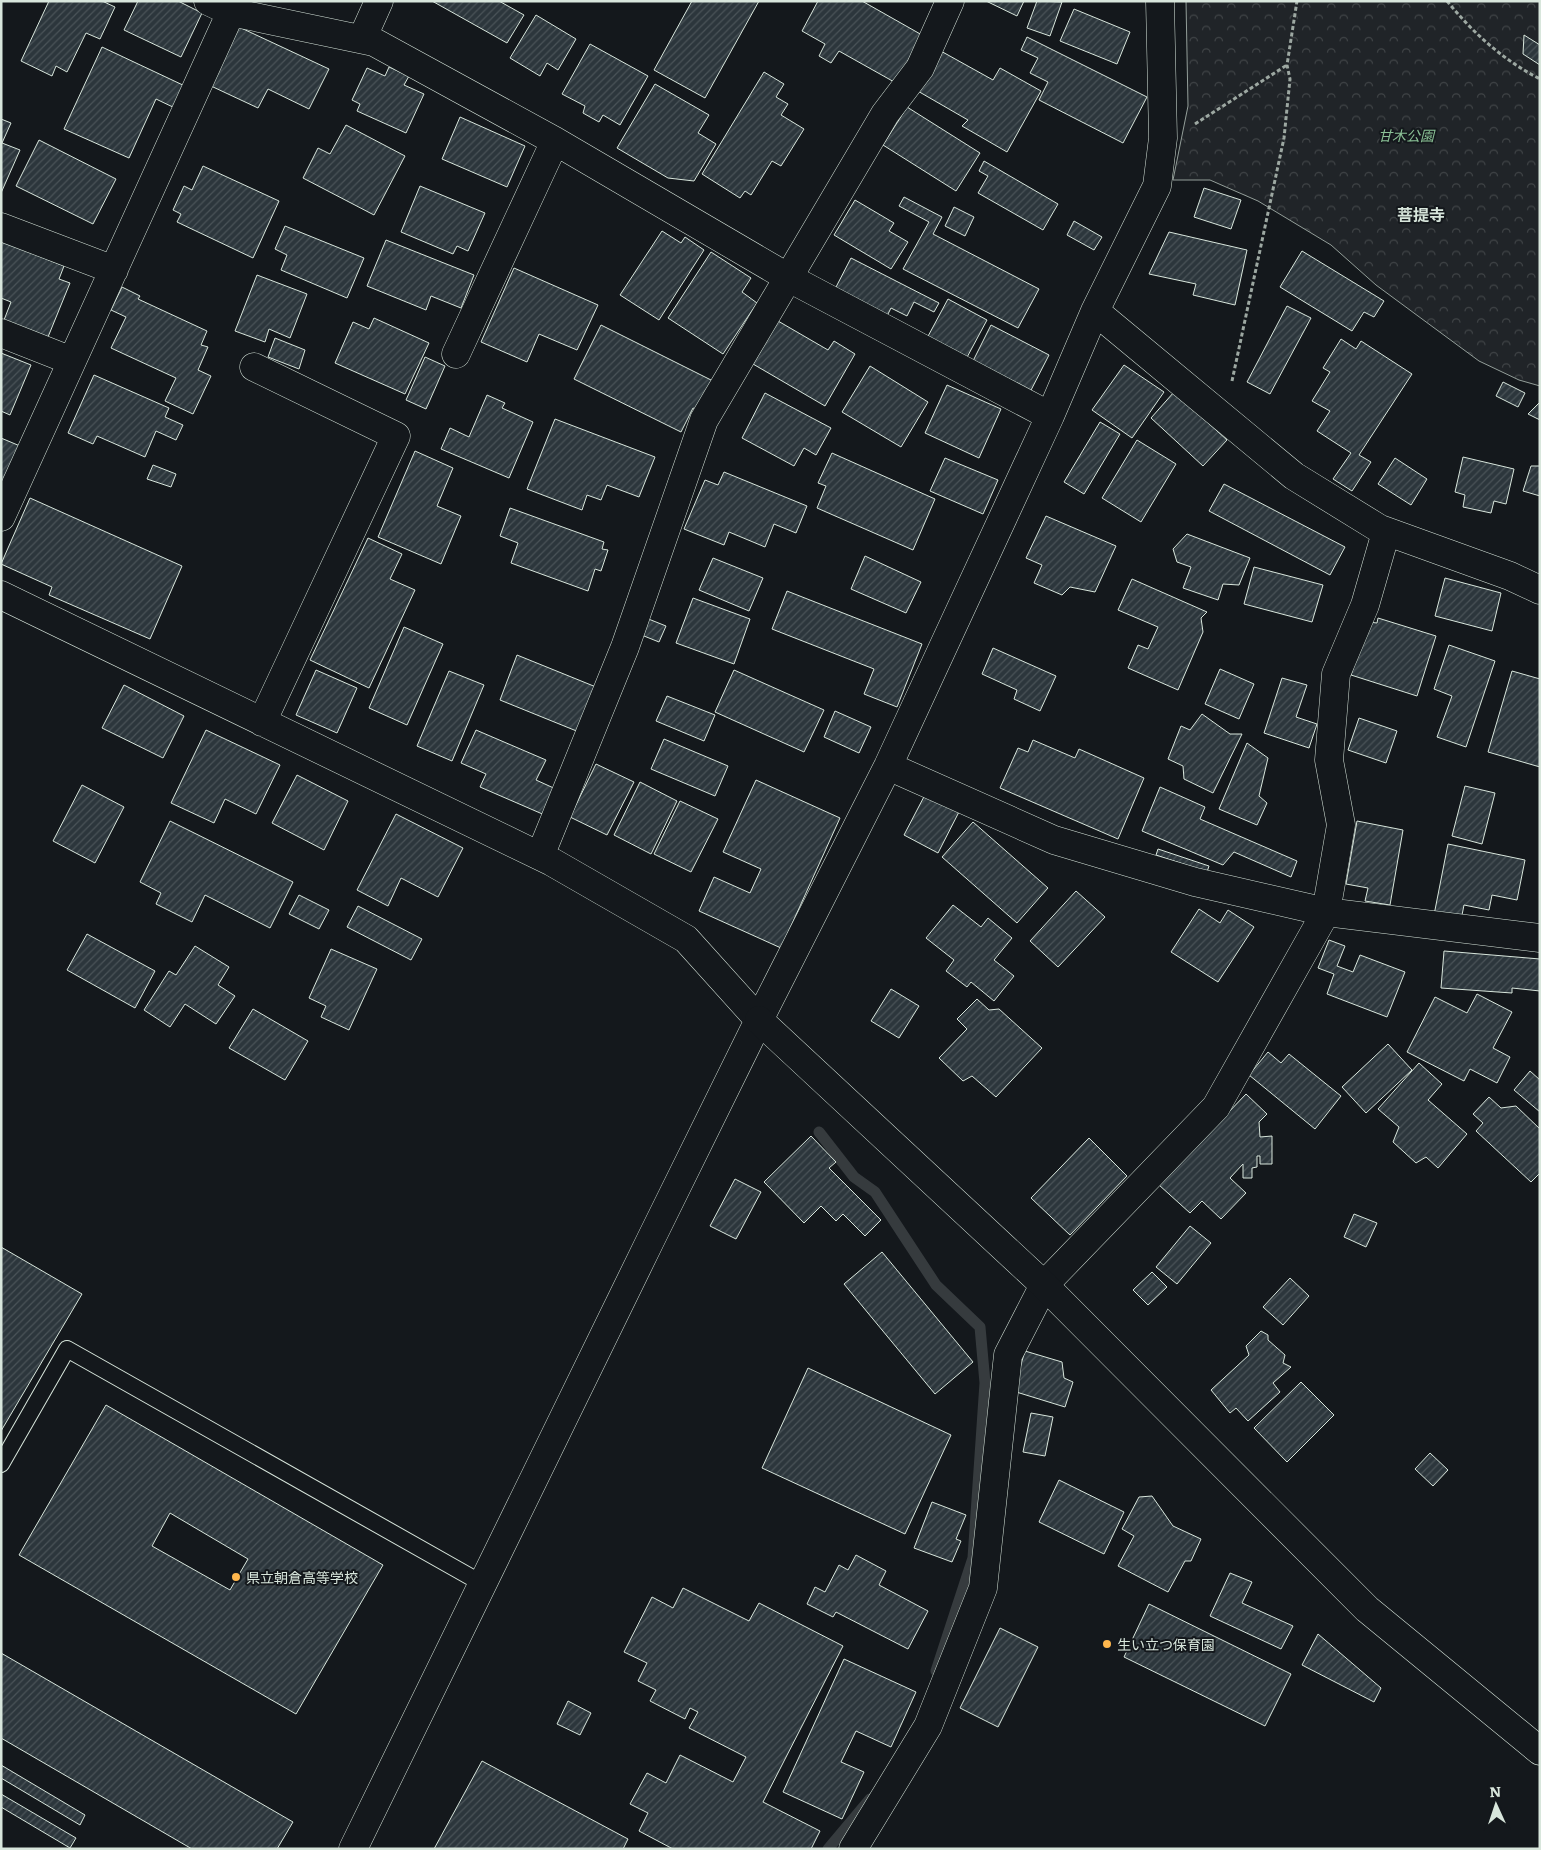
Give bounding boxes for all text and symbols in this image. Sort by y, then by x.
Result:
park label: 甘木公園 [1378,125,1436,145]
district label: 菩提寺 [1397,202,1445,226]
place label: 県立朝倉高等学校 [246,1567,358,1587]
marker: 県立朝倉高等学校 [230,1571,242,1583]
place label: 生い立つ保育園 [1117,1634,1215,1654]
marker: 生い立つ保育園 [1101,1638,1113,1650]
north arrow [1471,1780,1521,1830]
text: N [1489,1781,1502,1801]

